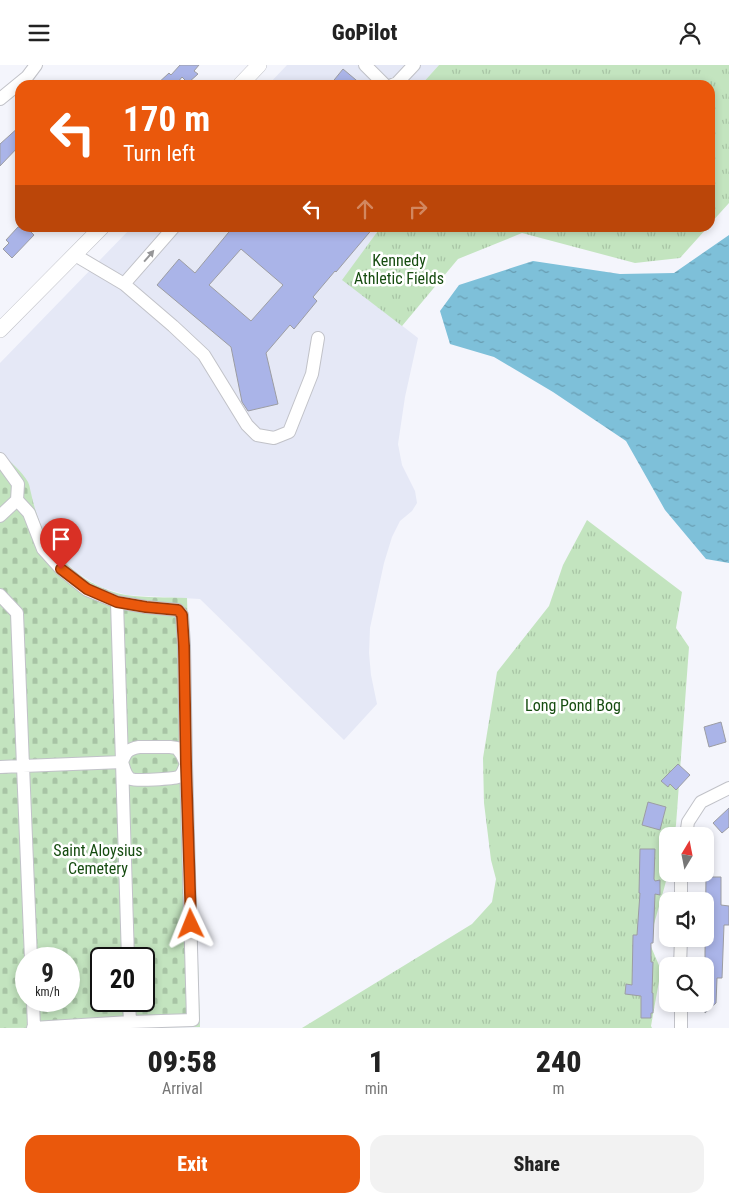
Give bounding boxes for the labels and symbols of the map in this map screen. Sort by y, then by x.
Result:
one-way arrow [143,250,154,262]
park label: Kennedy Athletic Fields [354,251,444,288]
pin [40,518,82,569]
park label: Long Pond Bog [525,696,621,715]
north arrow [659,827,714,883]
park label: Saint Aloysius Cemetery [53,841,143,878]
position arrow [164,897,216,949]
speed limit sign: 20 [90,947,155,1012]

